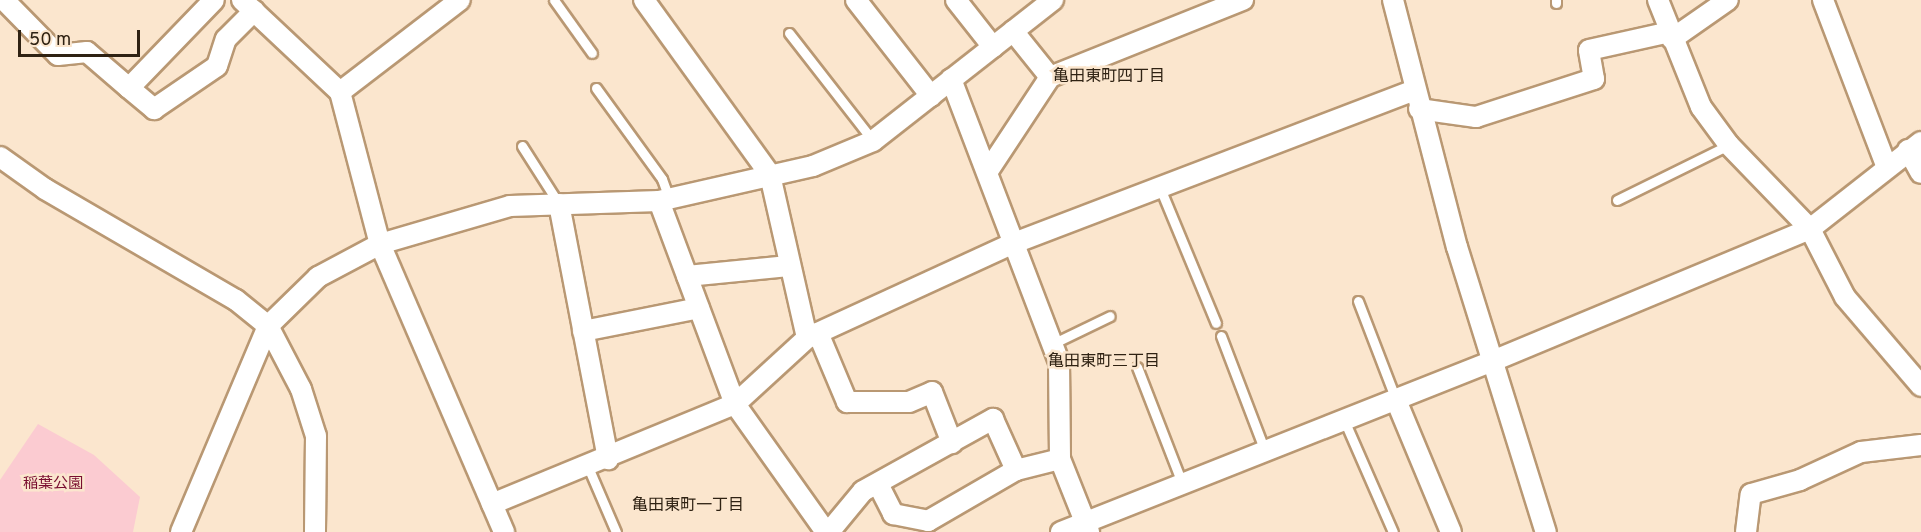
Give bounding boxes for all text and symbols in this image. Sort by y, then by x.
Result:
scale bar [21,18,142,56]
text: 50 m [29,29,71,52]
district label: 亀田東町四丁目 [1053,67,1165,87]
district label: 亀田東町三丁目 [1048,352,1160,372]
park label: 稲葉公園 [23,476,83,494]
district label: 亀田東町一丁目 [632,496,744,516]

